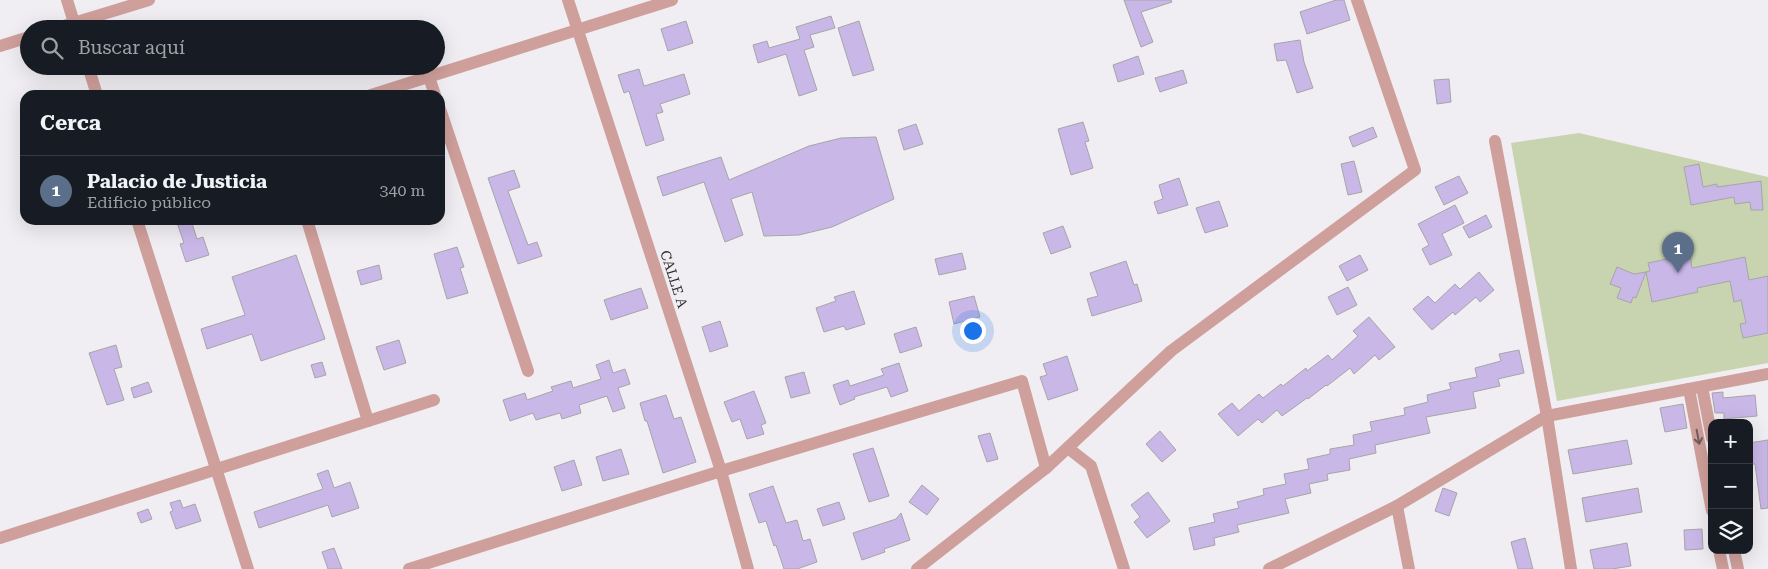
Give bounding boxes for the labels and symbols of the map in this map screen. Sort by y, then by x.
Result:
pin: 1 [1662,232,1694,273]
street label: CALLE A [657,248,691,310]
your location [960,318,986,344]
one-way arrow [1693,429,1703,445]

